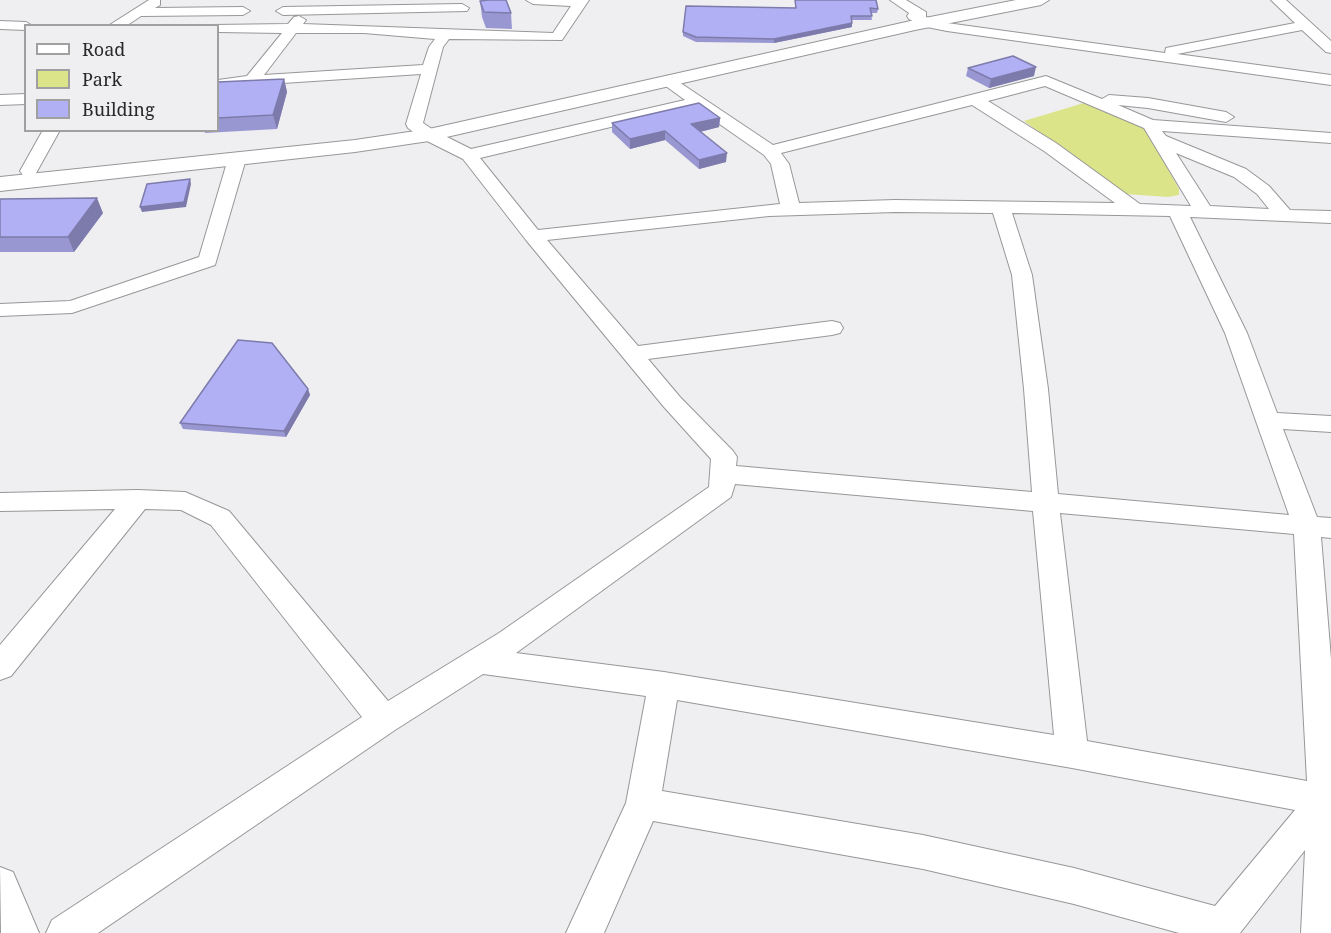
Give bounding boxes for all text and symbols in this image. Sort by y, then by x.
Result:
legend [24,24,219,132]
text: Road [82,37,125,61]
text: Park [82,67,122,91]
text: Building [82,97,155,121]

